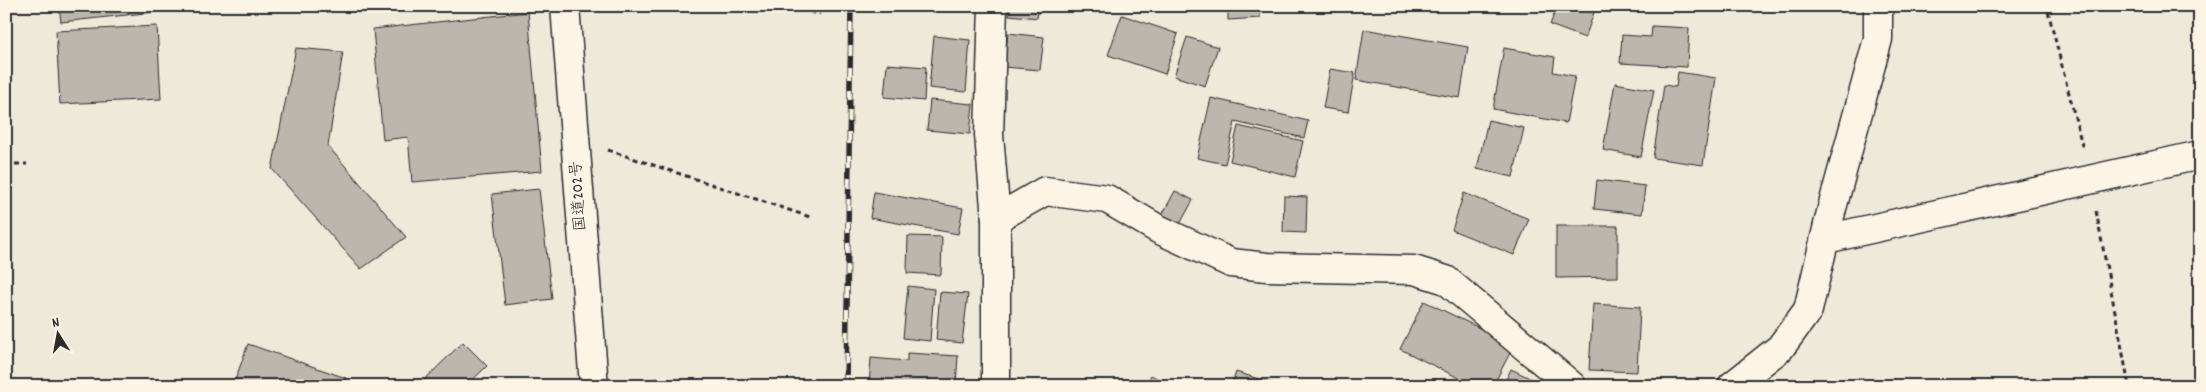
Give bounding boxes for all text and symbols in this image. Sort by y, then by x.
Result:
street label: 国道202号 [565,160,593,232]
north arrow [32,310,82,360]
text: N [51,313,61,334]

